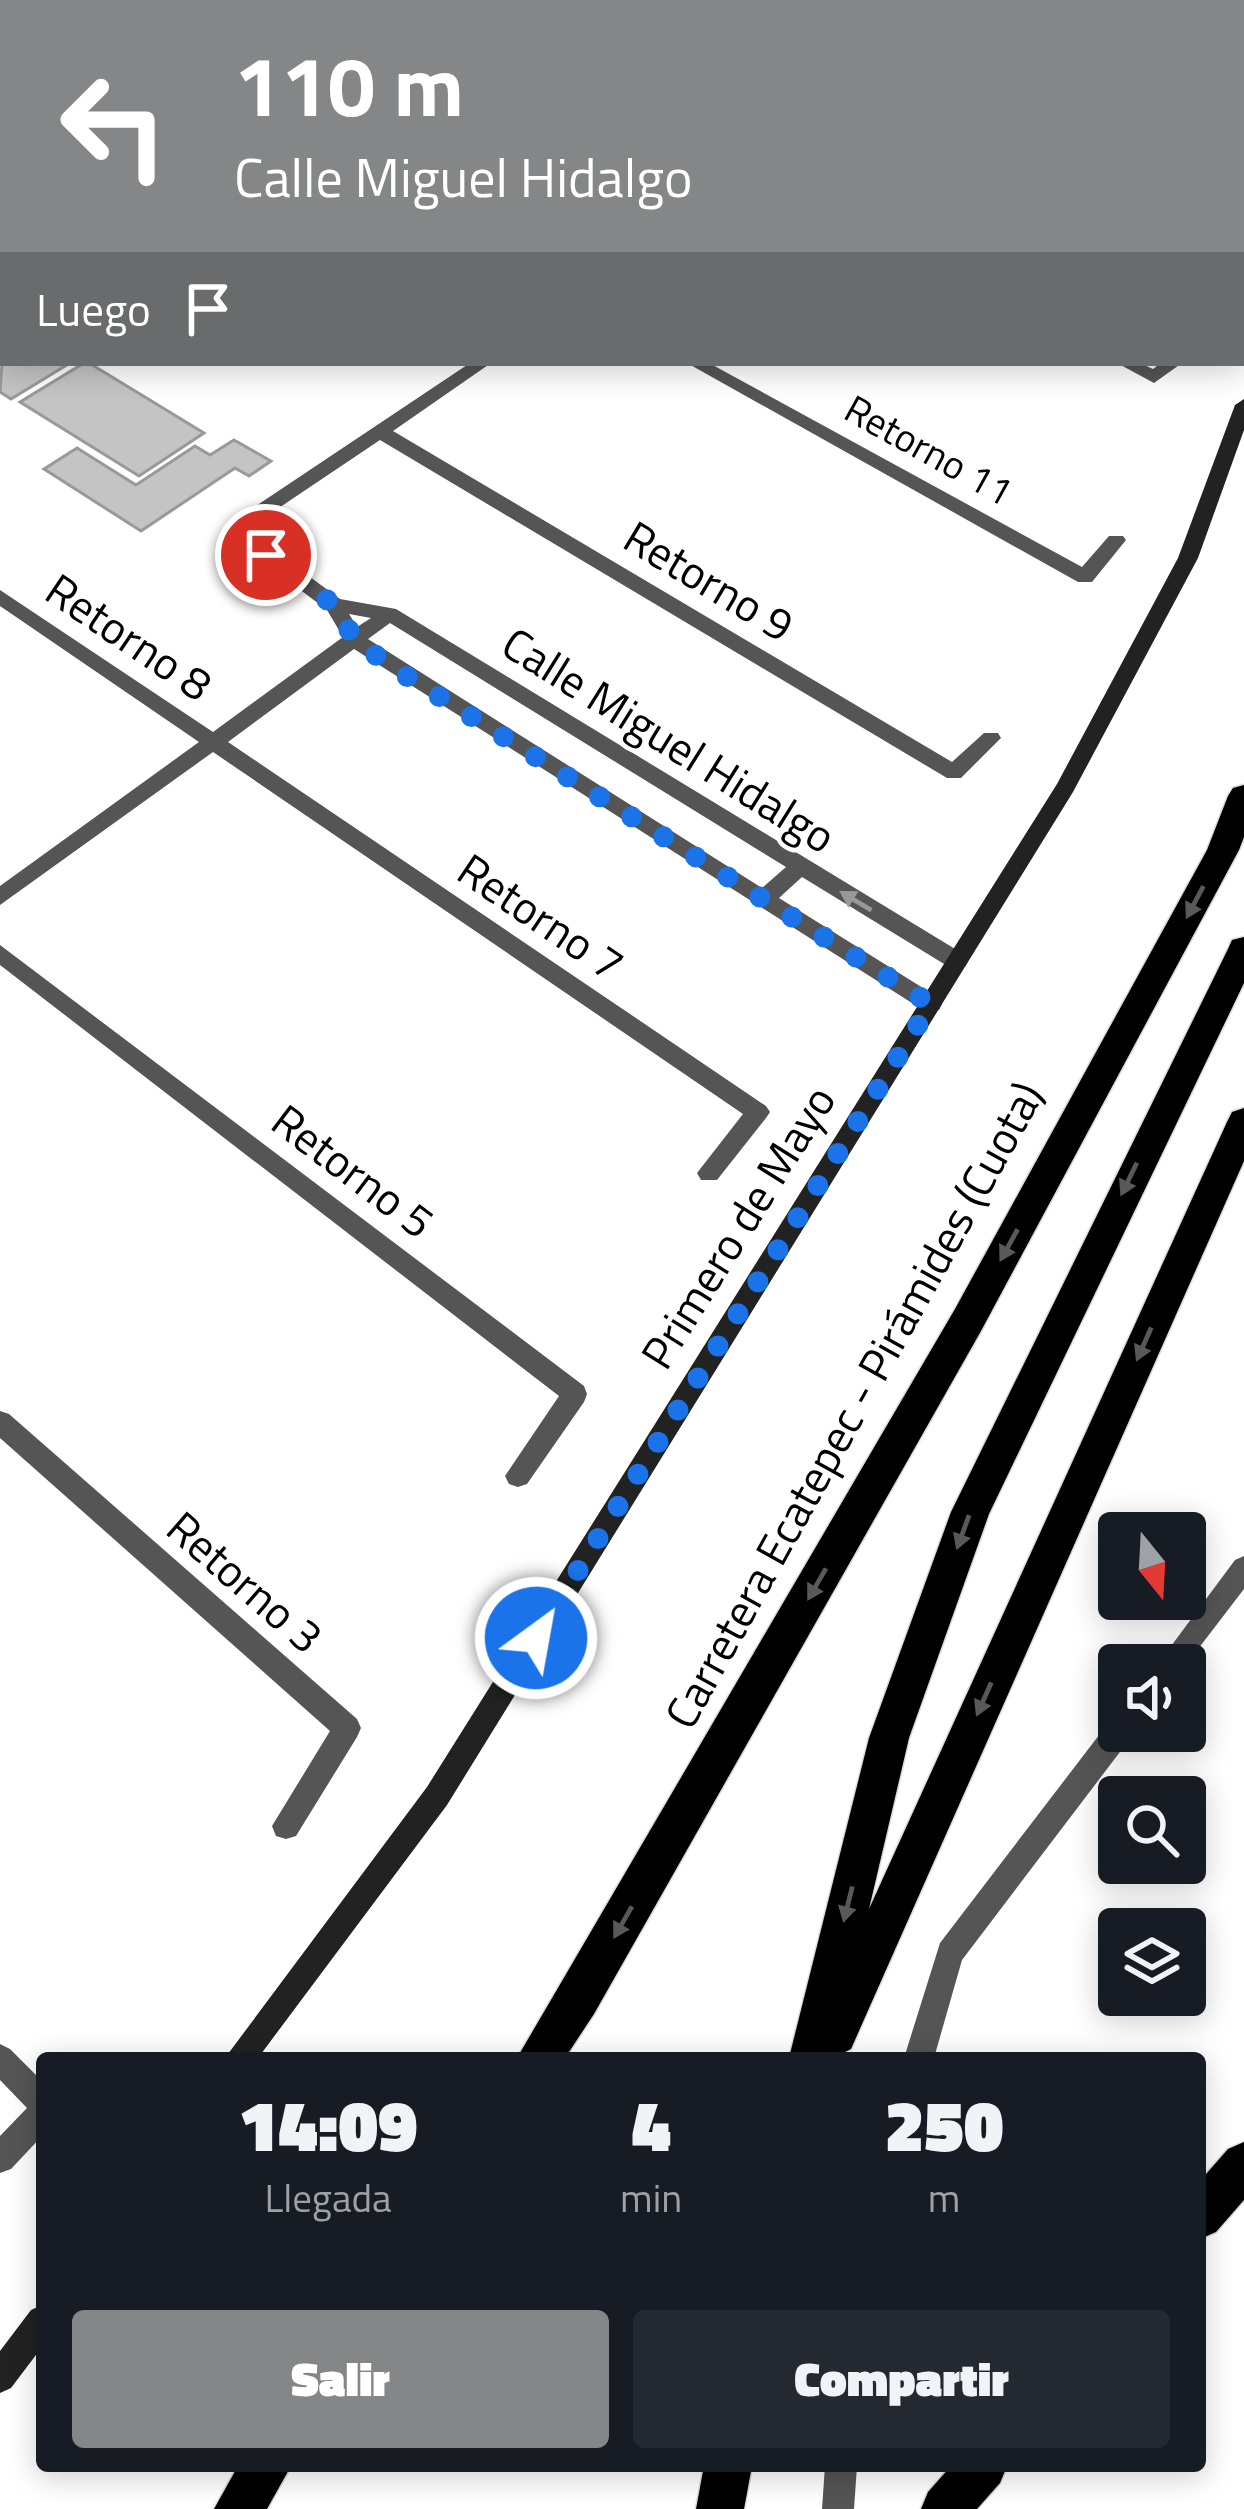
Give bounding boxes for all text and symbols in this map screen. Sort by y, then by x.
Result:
text: 110 m [234,21,464,149]
icon: left [36,48,192,204]
text: Calle Miguel Hidalgo [234,136,692,218]
text: Luego [36,275,151,343]
icon: arrive [175,276,241,342]
street label: Retorno 11 [834,379,1024,520]
street label: Retorno 9 [611,503,808,658]
pin [215,504,317,606]
icon: arrive [233,522,299,588]
street label: Retorno 8 [33,555,227,717]
street label: Calle Miguel Hidalgo [490,609,850,869]
street label: Retorno 7 [445,835,639,997]
one-way arrow [1185,884,1206,919]
one-way arrow [839,891,873,912]
street label: Carretera Ecatepec - Pirámides (Cuota) [646,1069,1060,1740]
street label: Primero de Mayo [623,1072,852,1381]
street label: Retorno 5 [258,1086,449,1254]
one-way arrow [1119,1162,1139,1197]
one-way arrow [999,1227,1020,1262]
one-way arrow [1134,1327,1154,1362]
street label: Retorno 3 [152,1494,339,1669]
north arrow [1098,1512,1206,1620]
map controls [1098,1512,1206,2016]
one-way arrow [953,1514,971,1550]
one-way arrow [807,1567,828,1601]
position arrow [473,1575,599,1701]
button: sound [1098,1644,1206,1752]
one-way arrow [974,1682,994,1717]
button: search [1098,1776,1206,1884]
one-way arrow [838,1886,857,1923]
one-way arrow [613,1905,634,1939]
button: layers [1098,1908,1206,2016]
text: 14:09 [238,2069,418,2179]
text: 4 [631,2069,671,2179]
text: 250 [885,2069,1004,2179]
text: Llegada [264,2168,392,2227]
text: min [620,2168,682,2227]
text: m [928,2168,960,2227]
button: Salir [72,2310,609,2448]
button: Compartir [633,2310,1170,2448]

